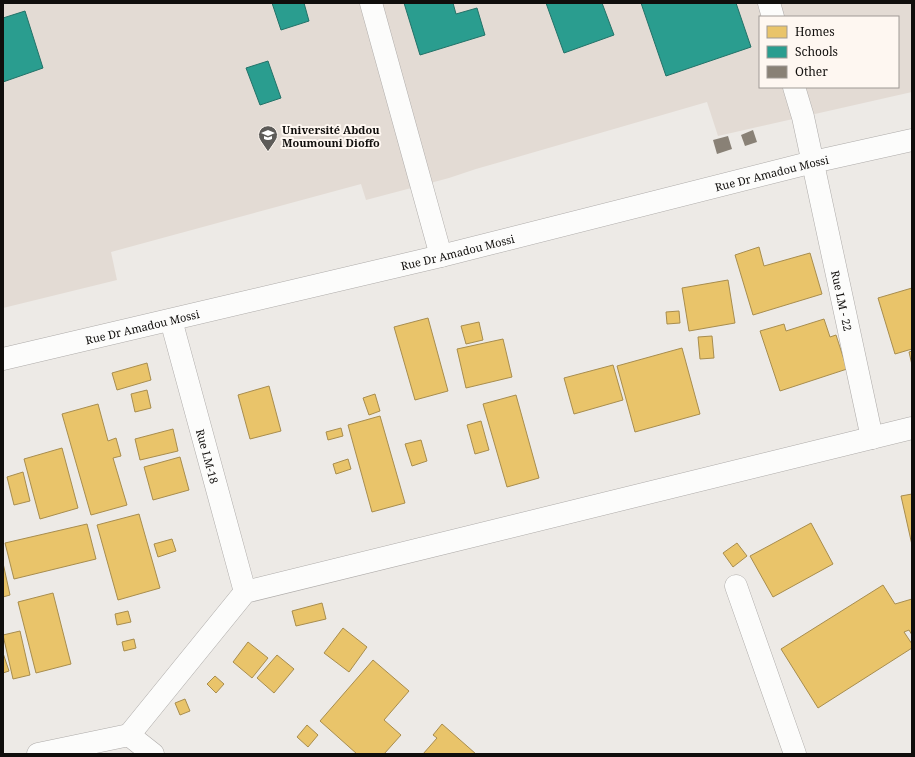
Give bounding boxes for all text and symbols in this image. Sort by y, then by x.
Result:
legend [759,16,899,88]
text: Homes [795,23,835,40]
text: Schools [795,43,838,60]
text: Other [795,63,828,80]
place label: Université Abdou Moumouni Dioffo [282,122,380,150]
school or university icon: Université Abdou Moumouni Dioffo [257,124,279,152]
street label: Rue Dr Amadou Mossi [713,151,830,194]
street label: Rue Dr Amadou Mossi [399,230,516,273]
street label: Rue LM - 22 [829,269,856,332]
street label: Rue Dr Amadou Mossi [84,306,201,347]
street label: Rue LM-18 [193,427,223,485]

